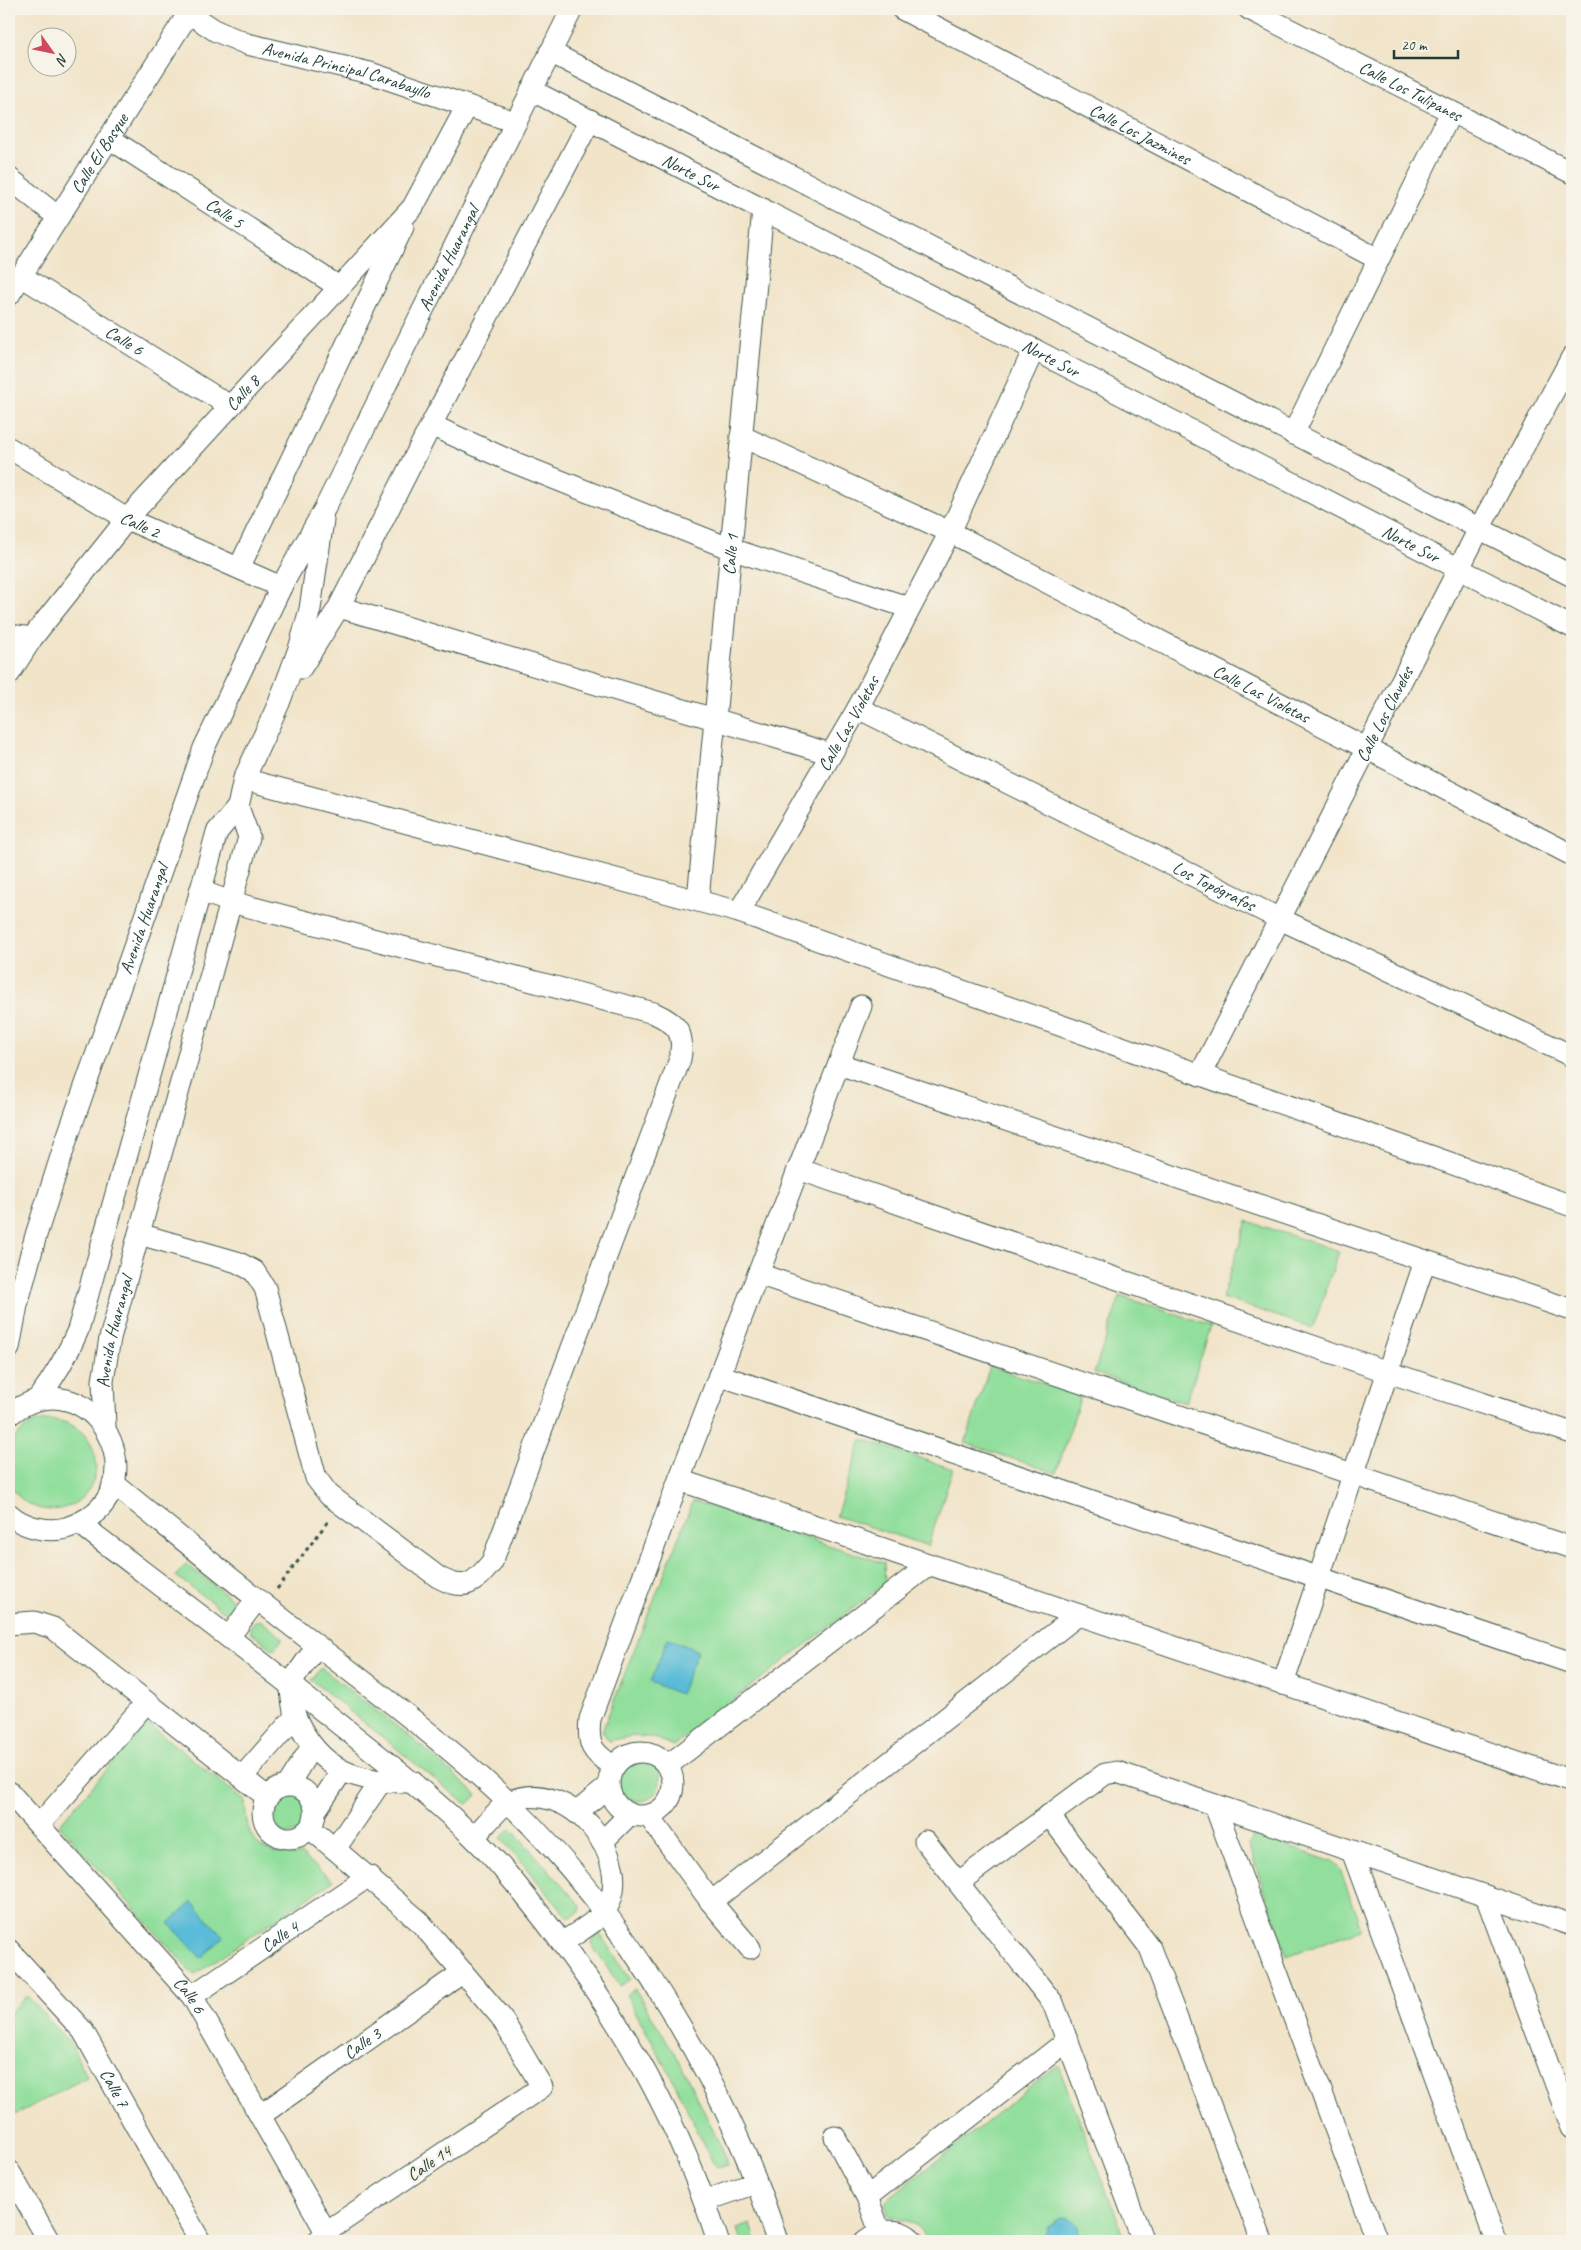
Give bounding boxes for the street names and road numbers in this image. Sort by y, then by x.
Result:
street label: Avenida Principal Carabayllo [260,37,435,104]
street label: Calle Los Tulipanes [1355,56,1467,127]
street label: Calle Los Jazmines [1086,99,1196,170]
street label: Calle El Bosque [66,108,134,198]
street label: Norte Sur [658,149,725,197]
street label: Calle 5 [202,193,249,234]
street label: Avenida Huarangal [413,199,485,314]
street label: Calle 6 [101,320,148,361]
street label: Norte Sur [1018,334,1085,383]
street label: Calle 8 [221,369,266,415]
street label: Calle 2 [116,506,165,544]
street label: Norte Sur [1378,520,1445,568]
street label: Calle 1 [718,532,743,576]
street label: Calle Las Violetas [1210,660,1315,729]
street label: Calle Los Claveles [1351,662,1419,766]
street label: Calle Las Violetas [813,671,885,775]
street label: Los Topógrafos [1169,856,1261,917]
street label: Avenida Huarangal [115,859,174,977]
street label: Avenida Huarangal [92,1271,138,1389]
street label: Calle 4 [257,1915,304,1957]
street label: Calle 6 [169,1972,211,2018]
street label: Calle 3 [339,2021,387,2064]
street label: Calle 7 [95,2065,135,2112]
street label: Calle 14 [403,2139,457,2186]

